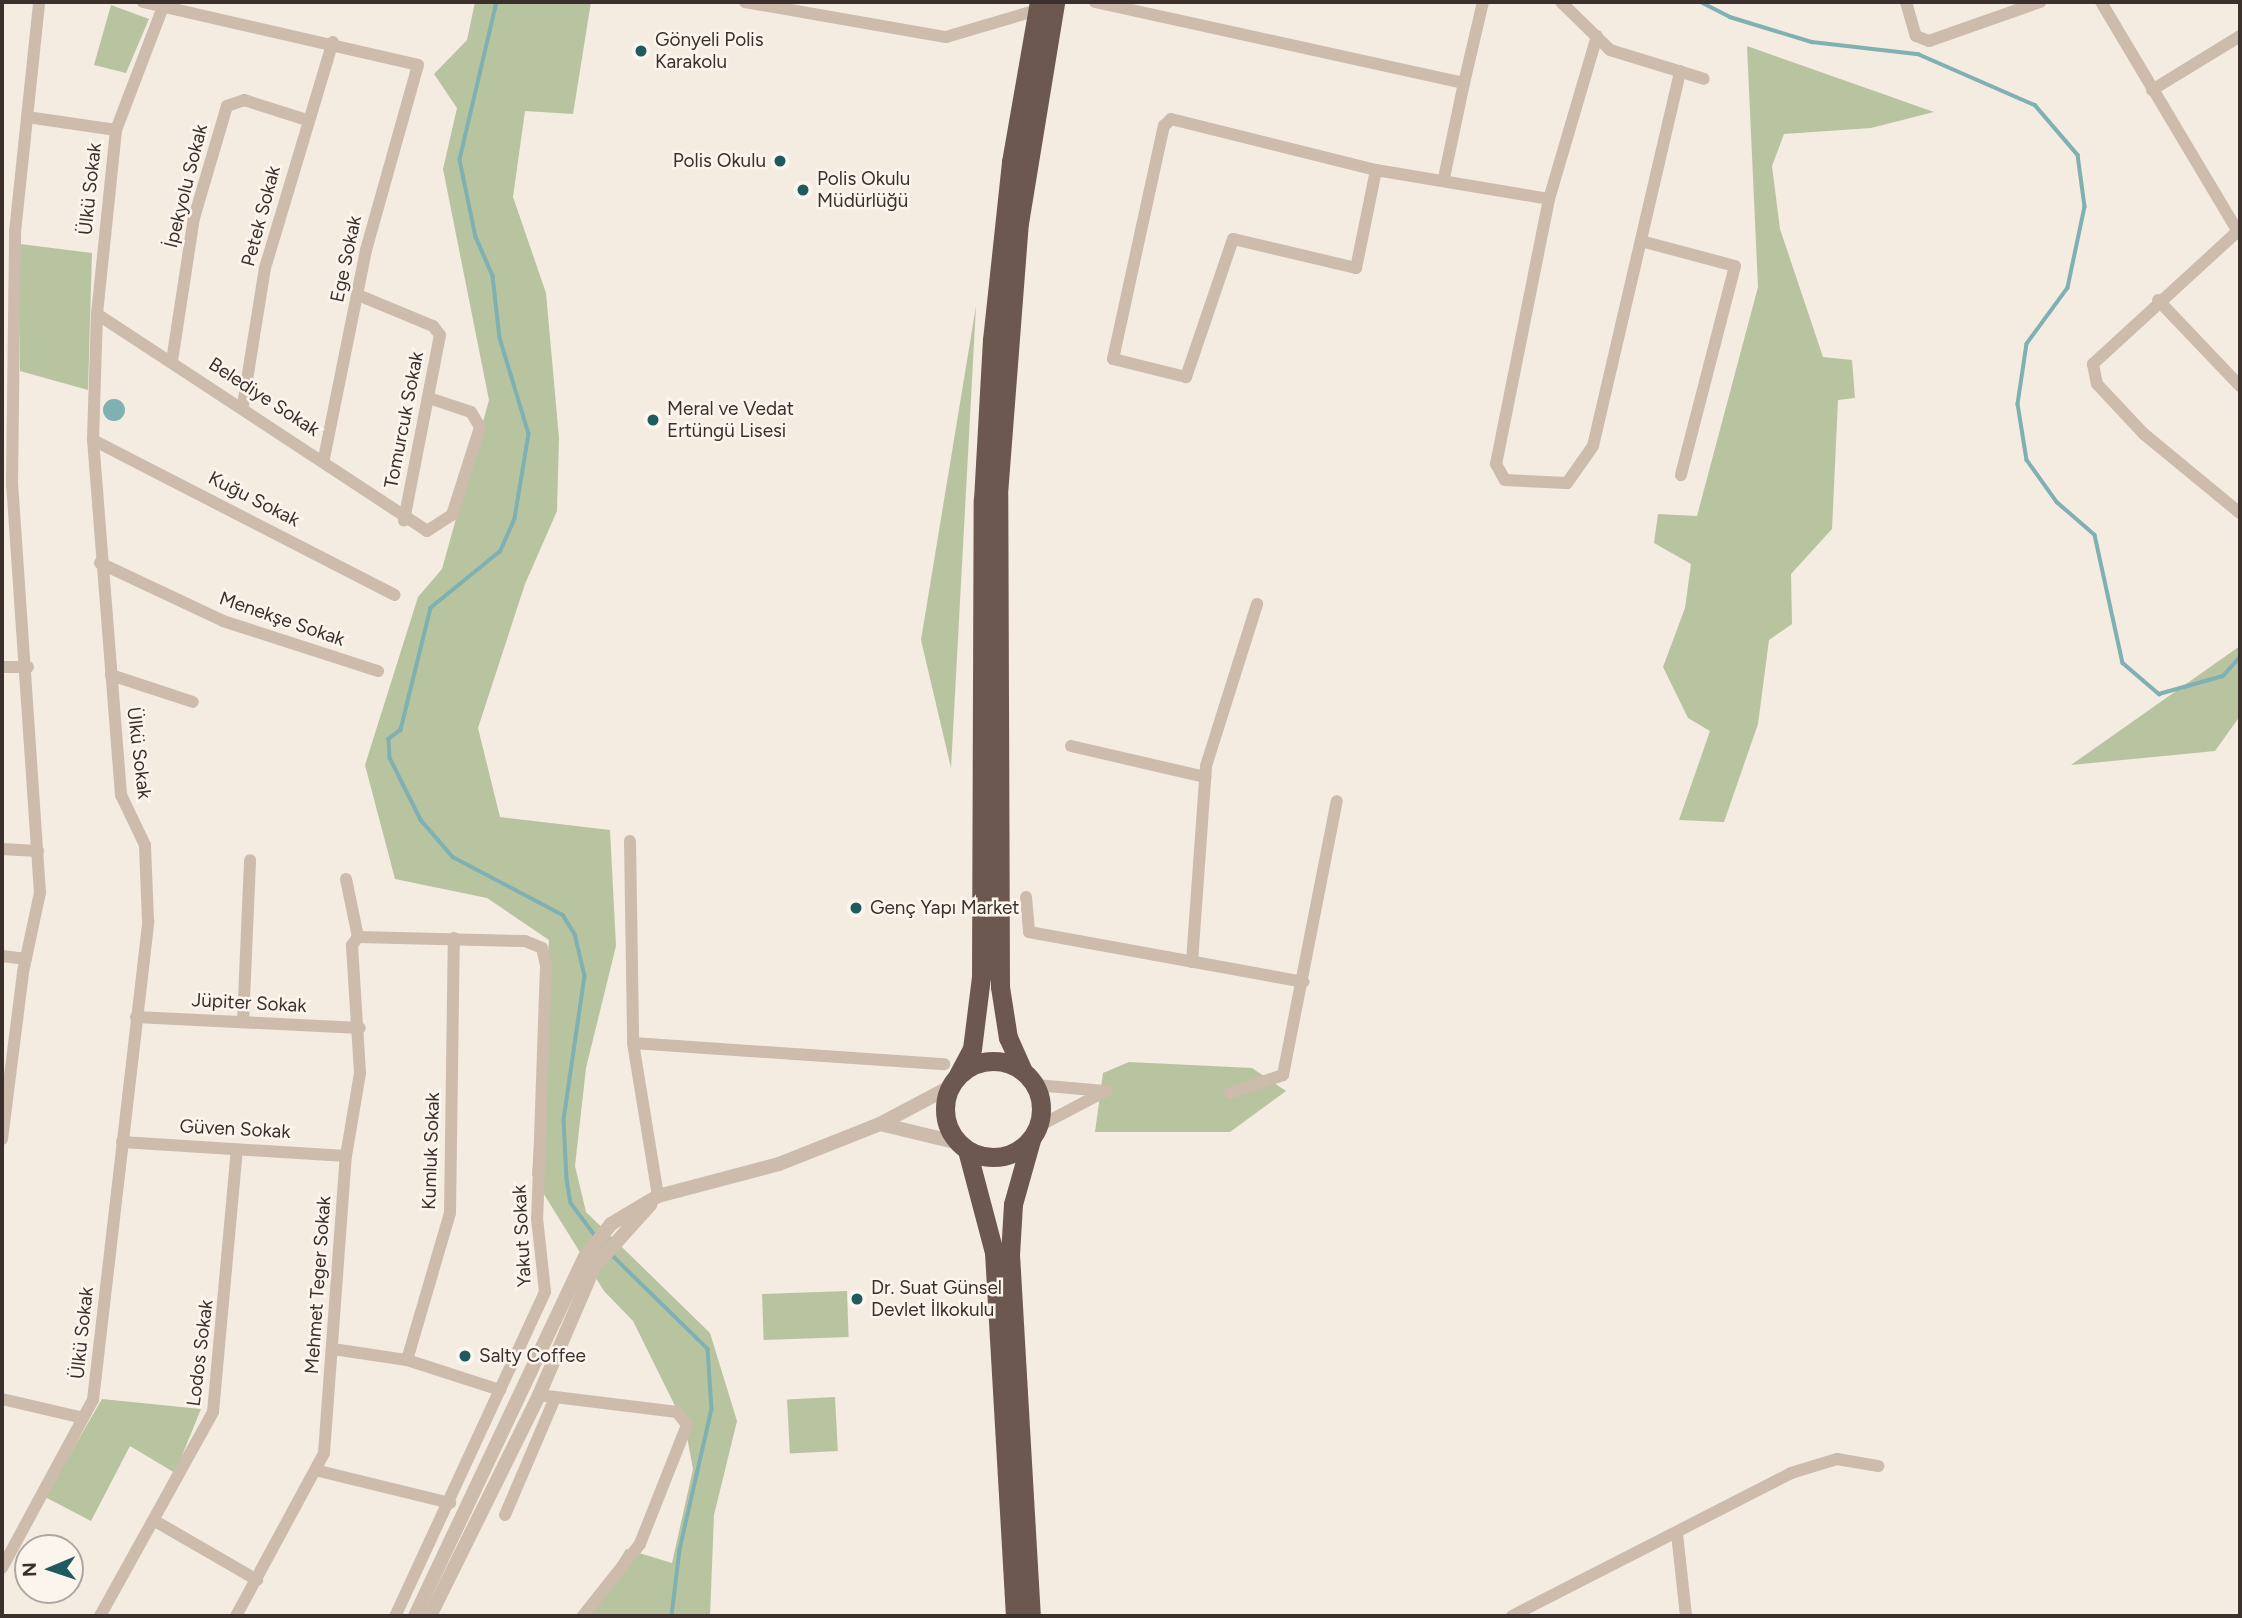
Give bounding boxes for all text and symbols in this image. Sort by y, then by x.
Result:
place label: Gönyeli Polis Karakolu [655,29,764,73]
marker: Gönyeli Polis Karakolu [633,43,649,59]
street label: İpekyolu Sokak [160,122,212,250]
street label: Ülkü Sokak [74,142,106,236]
place label: Polis Okulu [673,150,766,172]
marker: Polis Okulu [772,153,788,169]
street label: Petek Sokak [237,163,285,269]
place label: Polis Okulu Müdürlüğü [817,168,910,212]
marker: Polis Okulu Müdürlüğü [795,182,811,198]
street label: Ege Sokak [326,214,366,304]
street label: Tomurcuk Sokak [380,350,428,490]
street label: Belediye Sokak [204,353,324,441]
place label: Meral ve Vedat Ertüngü Lisesi [667,398,794,442]
marker: Meral ve Vedat Ertüngü Lisesi [645,412,661,428]
street label: Kuğu Sokak [205,466,303,532]
street label: Menekşe Sokak [216,587,348,651]
street label: Ülkü Sokak [122,706,156,800]
place label: Genç Yapı Market [870,897,1019,919]
marker: Genç Yapı Market [848,900,864,916]
street label: Jüpiter Sokak [191,989,307,1017]
street label: Kumluk Sokak [418,1092,444,1210]
street label: Güven Sokak [179,1115,291,1143]
street label: Yakut Sokak [508,1184,536,1288]
street label: Mehmet Teger Sokak [300,1195,336,1375]
place label: Dr. Suat Günsel Devlet İlkokulu [871,1277,1002,1321]
street label: Ülkü Sokak [66,1286,98,1380]
marker: Dr. Suat Günsel Devlet İlkokulu [849,1291,865,1307]
street label: Lodos Sokak [182,1298,218,1408]
place label: Salty Coffee [479,1345,586,1367]
marker: Salty Coffee [457,1348,473,1364]
north arrow [14,1534,84,1604]
text: N [18,1562,41,1577]

